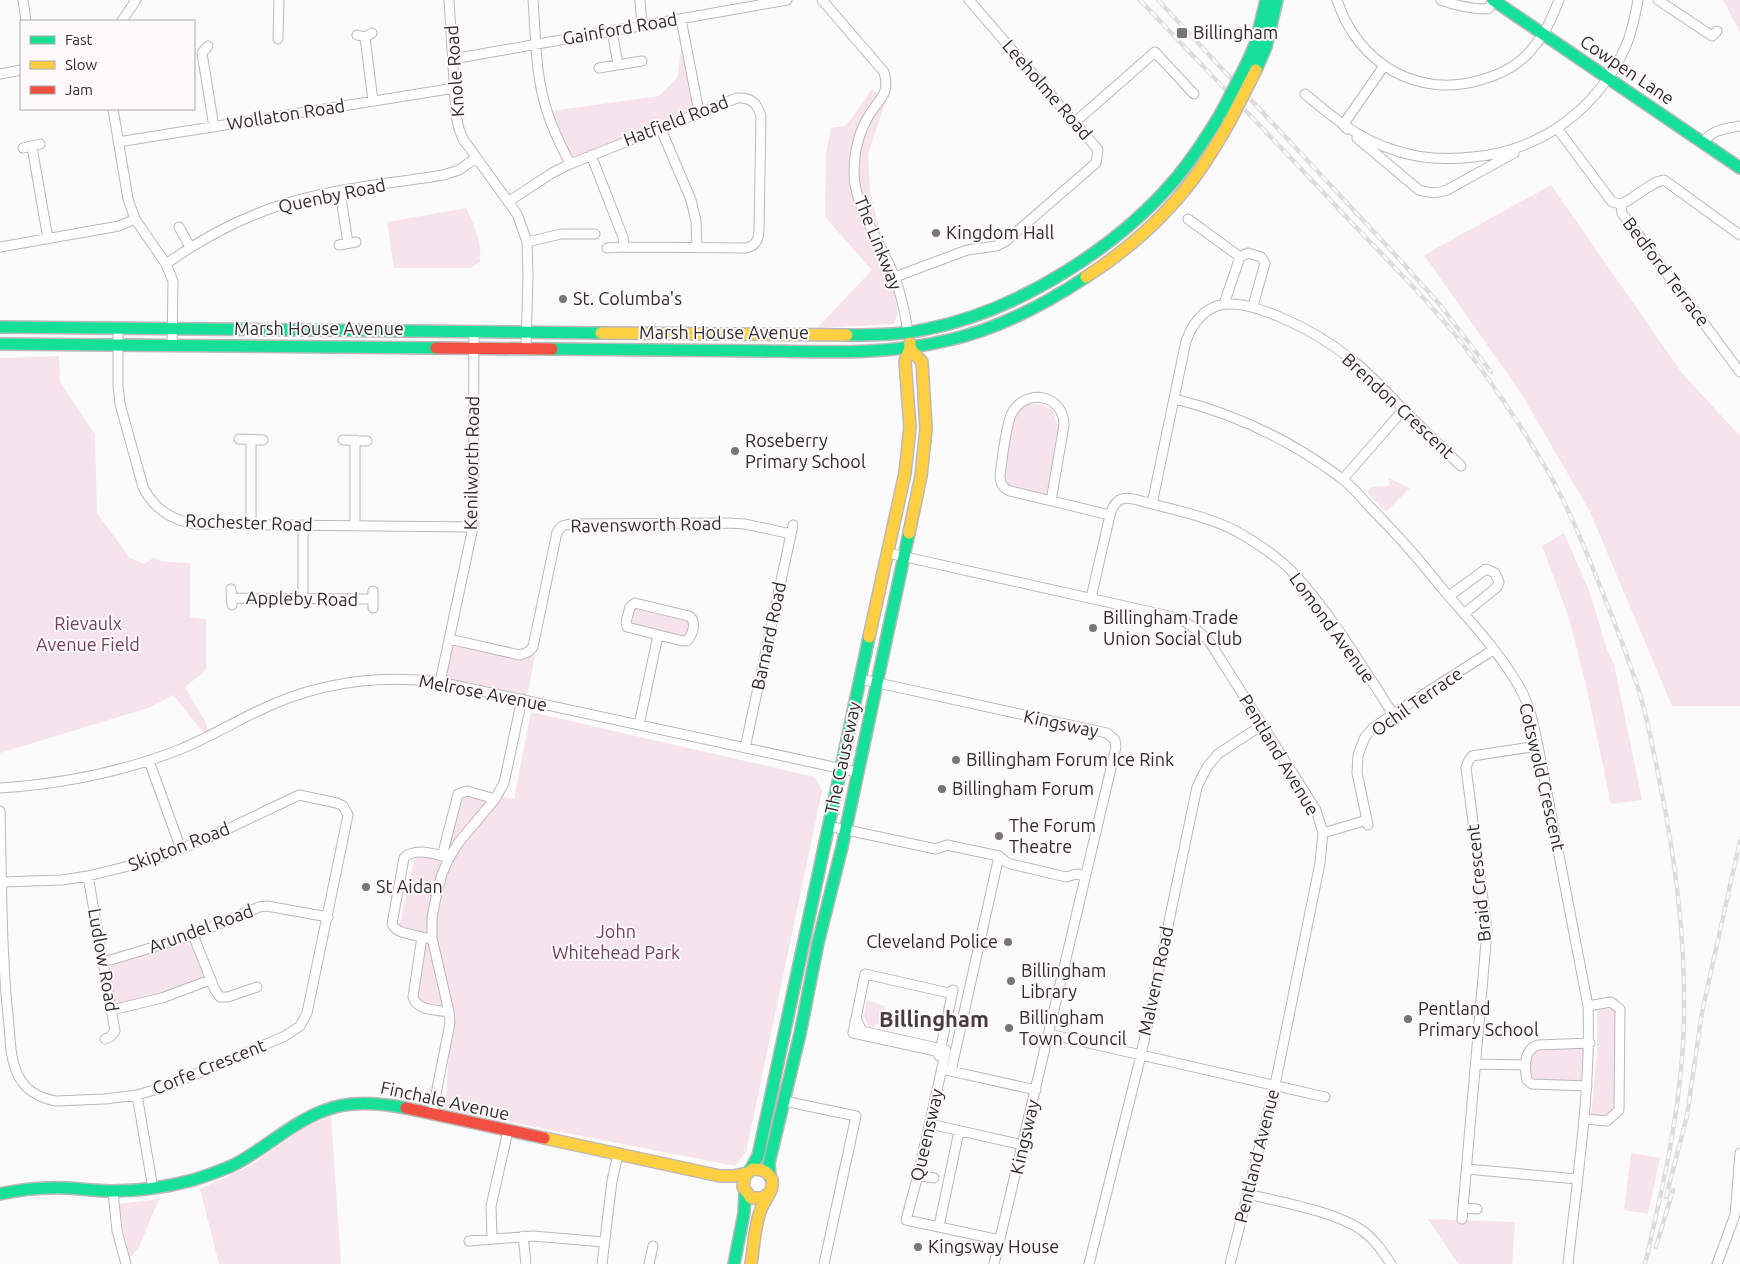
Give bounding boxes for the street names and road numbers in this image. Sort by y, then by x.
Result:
street label: Gainford Road [561,8,679,48]
street label: Knole Road [441,24,467,118]
street label: Cowpen Lane [1577,30,1678,108]
street label: Leeholme Road [999,35,1097,143]
street label: Hatfield Road [620,91,731,149]
street label: Wollaton Road [225,95,346,133]
street label: Quenby Road [276,174,388,217]
street label: The Linkway [851,193,907,293]
street label: Bedford Terrace [1619,213,1714,330]
street label: Marsh House Avenue [234,318,404,338]
street label: Marsh House Avenue [639,322,809,342]
street label: Brendon Crescent [1339,348,1459,462]
street label: Kenilworth Road [460,396,482,530]
street label: Rochester Road [185,510,313,534]
street label: Ravensworth Road [570,513,722,535]
street label: Lomond Avenue [1286,568,1379,686]
street label: Barnard Road [747,580,789,692]
street label: Appleby Road [246,587,358,609]
street label: Ochil Terrace [1367,663,1466,740]
street label: Melrose Avenue [417,670,549,714]
street label: Pentland Avenue [1236,690,1324,818]
street label: The Causeway [820,699,864,816]
street label: Cotswold Crescent [1516,701,1570,853]
street label: Kingsway [1022,705,1101,741]
street label: Skipton Road [125,818,232,875]
street label: Braid Crescent [1462,824,1494,943]
street label: Arundel Road [146,900,256,956]
street label: Ludlow Road [85,906,123,1013]
street label: Malvern Road [1134,924,1176,1037]
street label: Corfe Crescent [149,1034,268,1098]
street label: Finchale Avenue [379,1077,512,1123]
street label: Queensway [906,1086,947,1183]
street label: Pentland Avenue [1230,1087,1282,1225]
street label: Kingsway [1006,1097,1042,1176]

